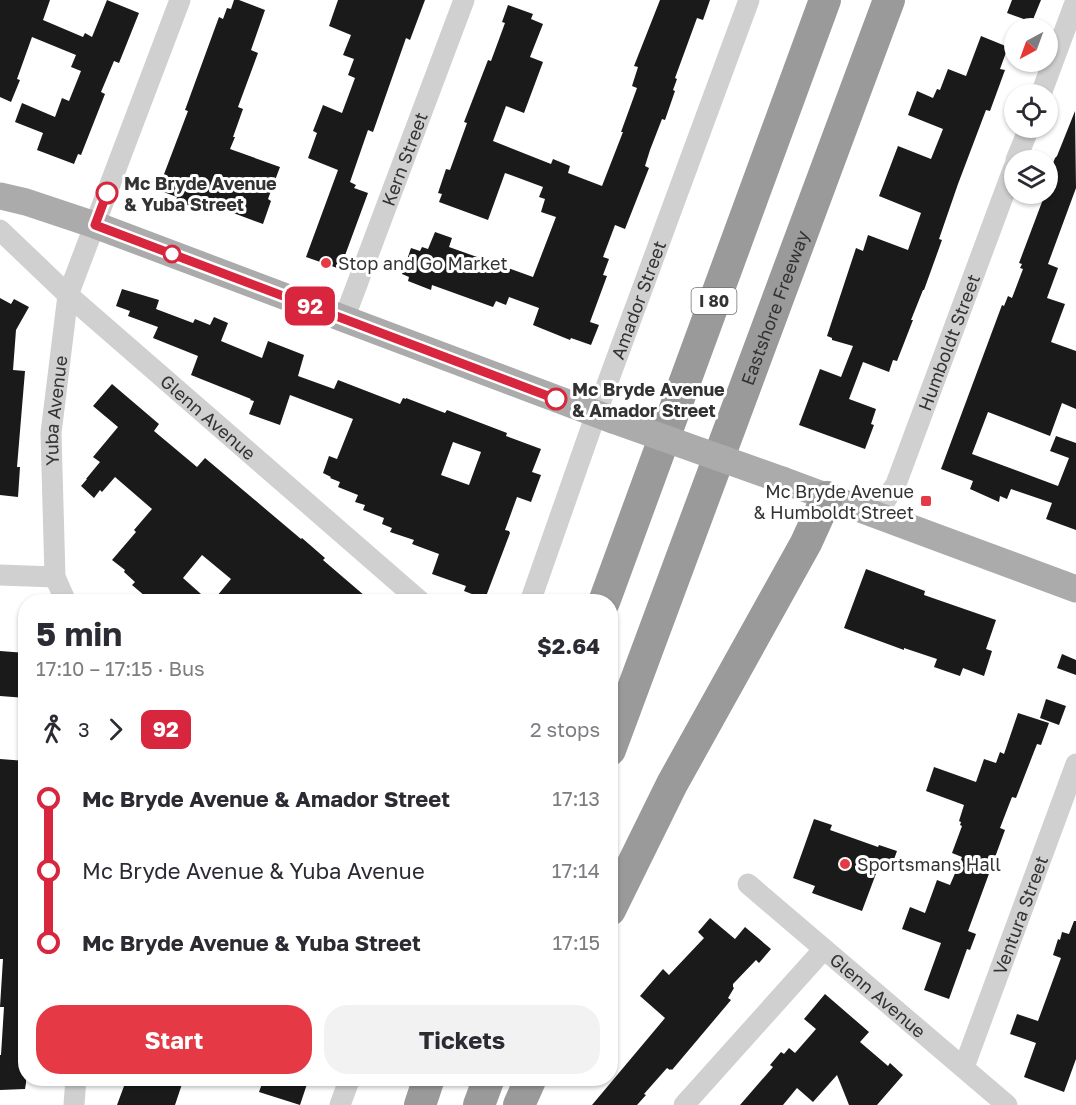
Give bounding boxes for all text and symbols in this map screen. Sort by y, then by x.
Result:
north arrow [1004,18,1058,72]
map controls [1004,18,1058,204]
button: locate [1004,84,1058,138]
street label: Kern Street [377,109,432,209]
button: layers [1004,150,1058,204]
place label: Mc Bryde Avenue & Yuba Street [124,172,277,215]
marker: Mc Bryde Avenue & Yuba Street [96,182,118,204]
street label: Eastshore Freeway [736,227,813,388]
street label: Amador Street [606,237,670,362]
unlabelled marker [163,245,181,263]
place label: Stop and Go Market [338,252,508,274]
marker: Stop and Go Market [319,256,333,270]
street label: Humboldt Street [913,271,984,414]
line badge: 92 [283,286,337,326]
road number: I 80 [692,288,736,314]
text: 92 [297,293,323,319]
street label: Yuba Avenue [40,354,71,466]
street label: Glenn Avenue [156,370,260,464]
place label: Mc Bryde Avenue & Amador Street [572,378,725,421]
marker: Mc Bryde Avenue & Amador Street [545,388,567,410]
place label: Mc Bryde Avenue & Humboldt Street [753,480,914,523]
marker: Mc Bryde Avenue & Humboldt Street [919,494,933,508]
text: 5 min [36,614,122,653]
text: $2.64 [537,632,600,659]
text: 17:10 – 17:15 · Bus [36,656,205,680]
icon: walk [36,713,69,746]
icon: forward [99,713,132,746]
text: 92 [153,716,179,742]
text: 3 [78,717,90,741]
text: 2 stops [530,717,600,741]
text: Mc Bryde Avenue & Amador Street [82,785,450,812]
text: 17:13 [552,786,600,810]
street label: Ventura Street [988,852,1052,978]
place label: Sportsmans Hall [857,853,1001,875]
text: Mc Bryde Avenue & Yuba Avenue [82,857,425,884]
marker: Sportsmans Hall [838,857,852,871]
text: 17:14 [552,858,600,882]
text: Mc Bryde Avenue & Yuba Street [82,929,421,956]
text: 17:15 [552,930,600,954]
street label: Glenn Avenue [826,948,930,1042]
button: Start [36,1005,312,1074]
button: Tickets [324,1005,600,1074]

